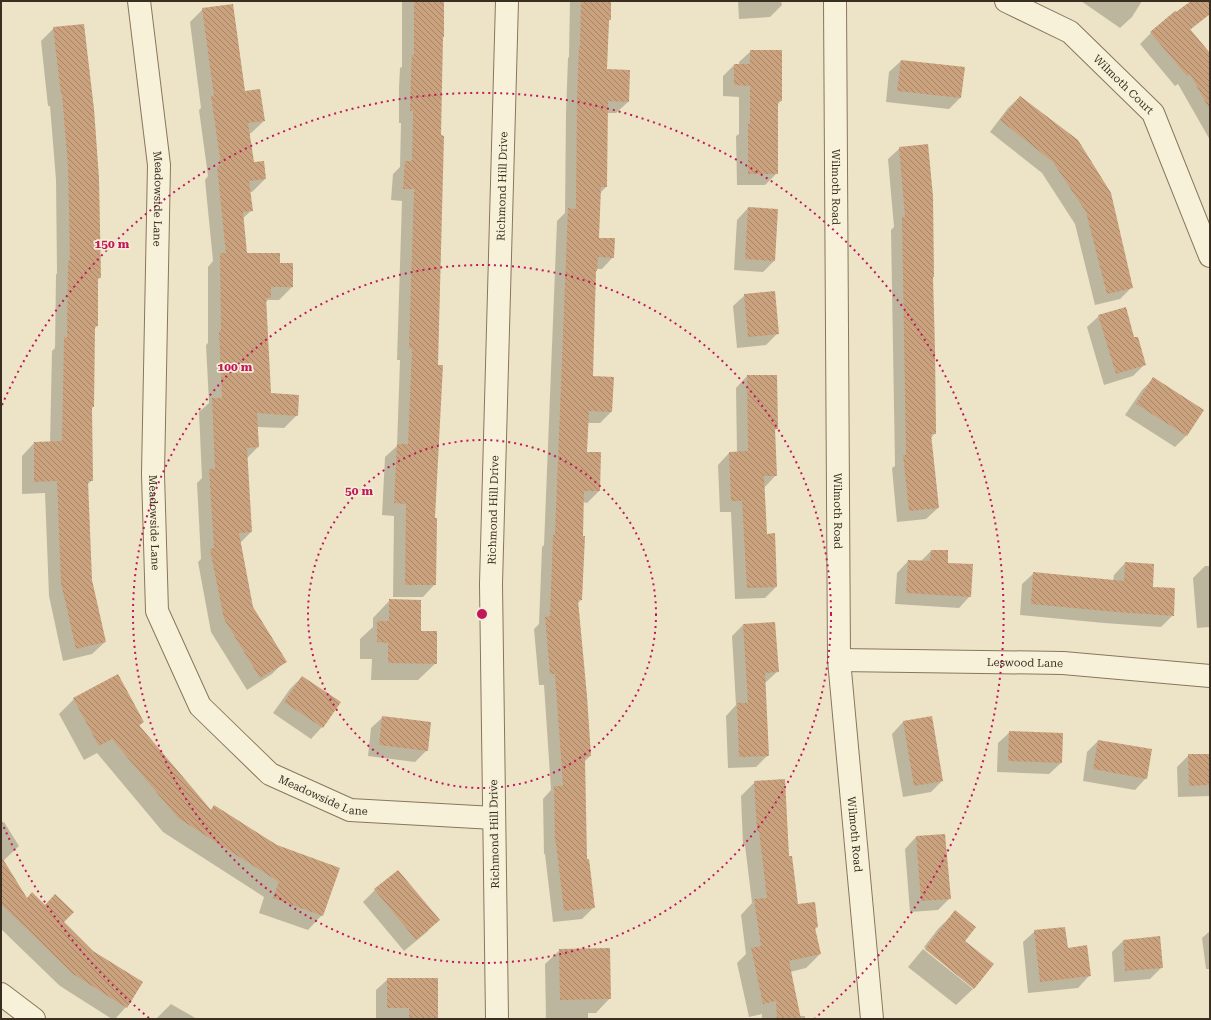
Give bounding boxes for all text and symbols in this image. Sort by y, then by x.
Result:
street label: Wilmoth Court [1090,52,1156,117]
street label: Richmond Hill Drive [494,131,510,241]
street label: Wilmoth Road [829,149,842,225]
street label: Meadowside Lane [150,150,165,247]
text: 150 m [95,237,130,251]
text: 100 m [218,360,253,374]
street label: Richmond Hill Drive [486,455,502,565]
street label: Wilmoth Road [831,473,844,549]
street label: Meadowside Lane [146,475,162,571]
text: 50 m [345,484,373,498]
centre of rings [475,607,489,621]
street label: Leswood Lane [987,656,1063,670]
street label: Meadowside Lane [276,773,368,818]
street label: Richmond Hill Drive [487,779,502,889]
street label: Wilmoth Road [845,796,864,873]

